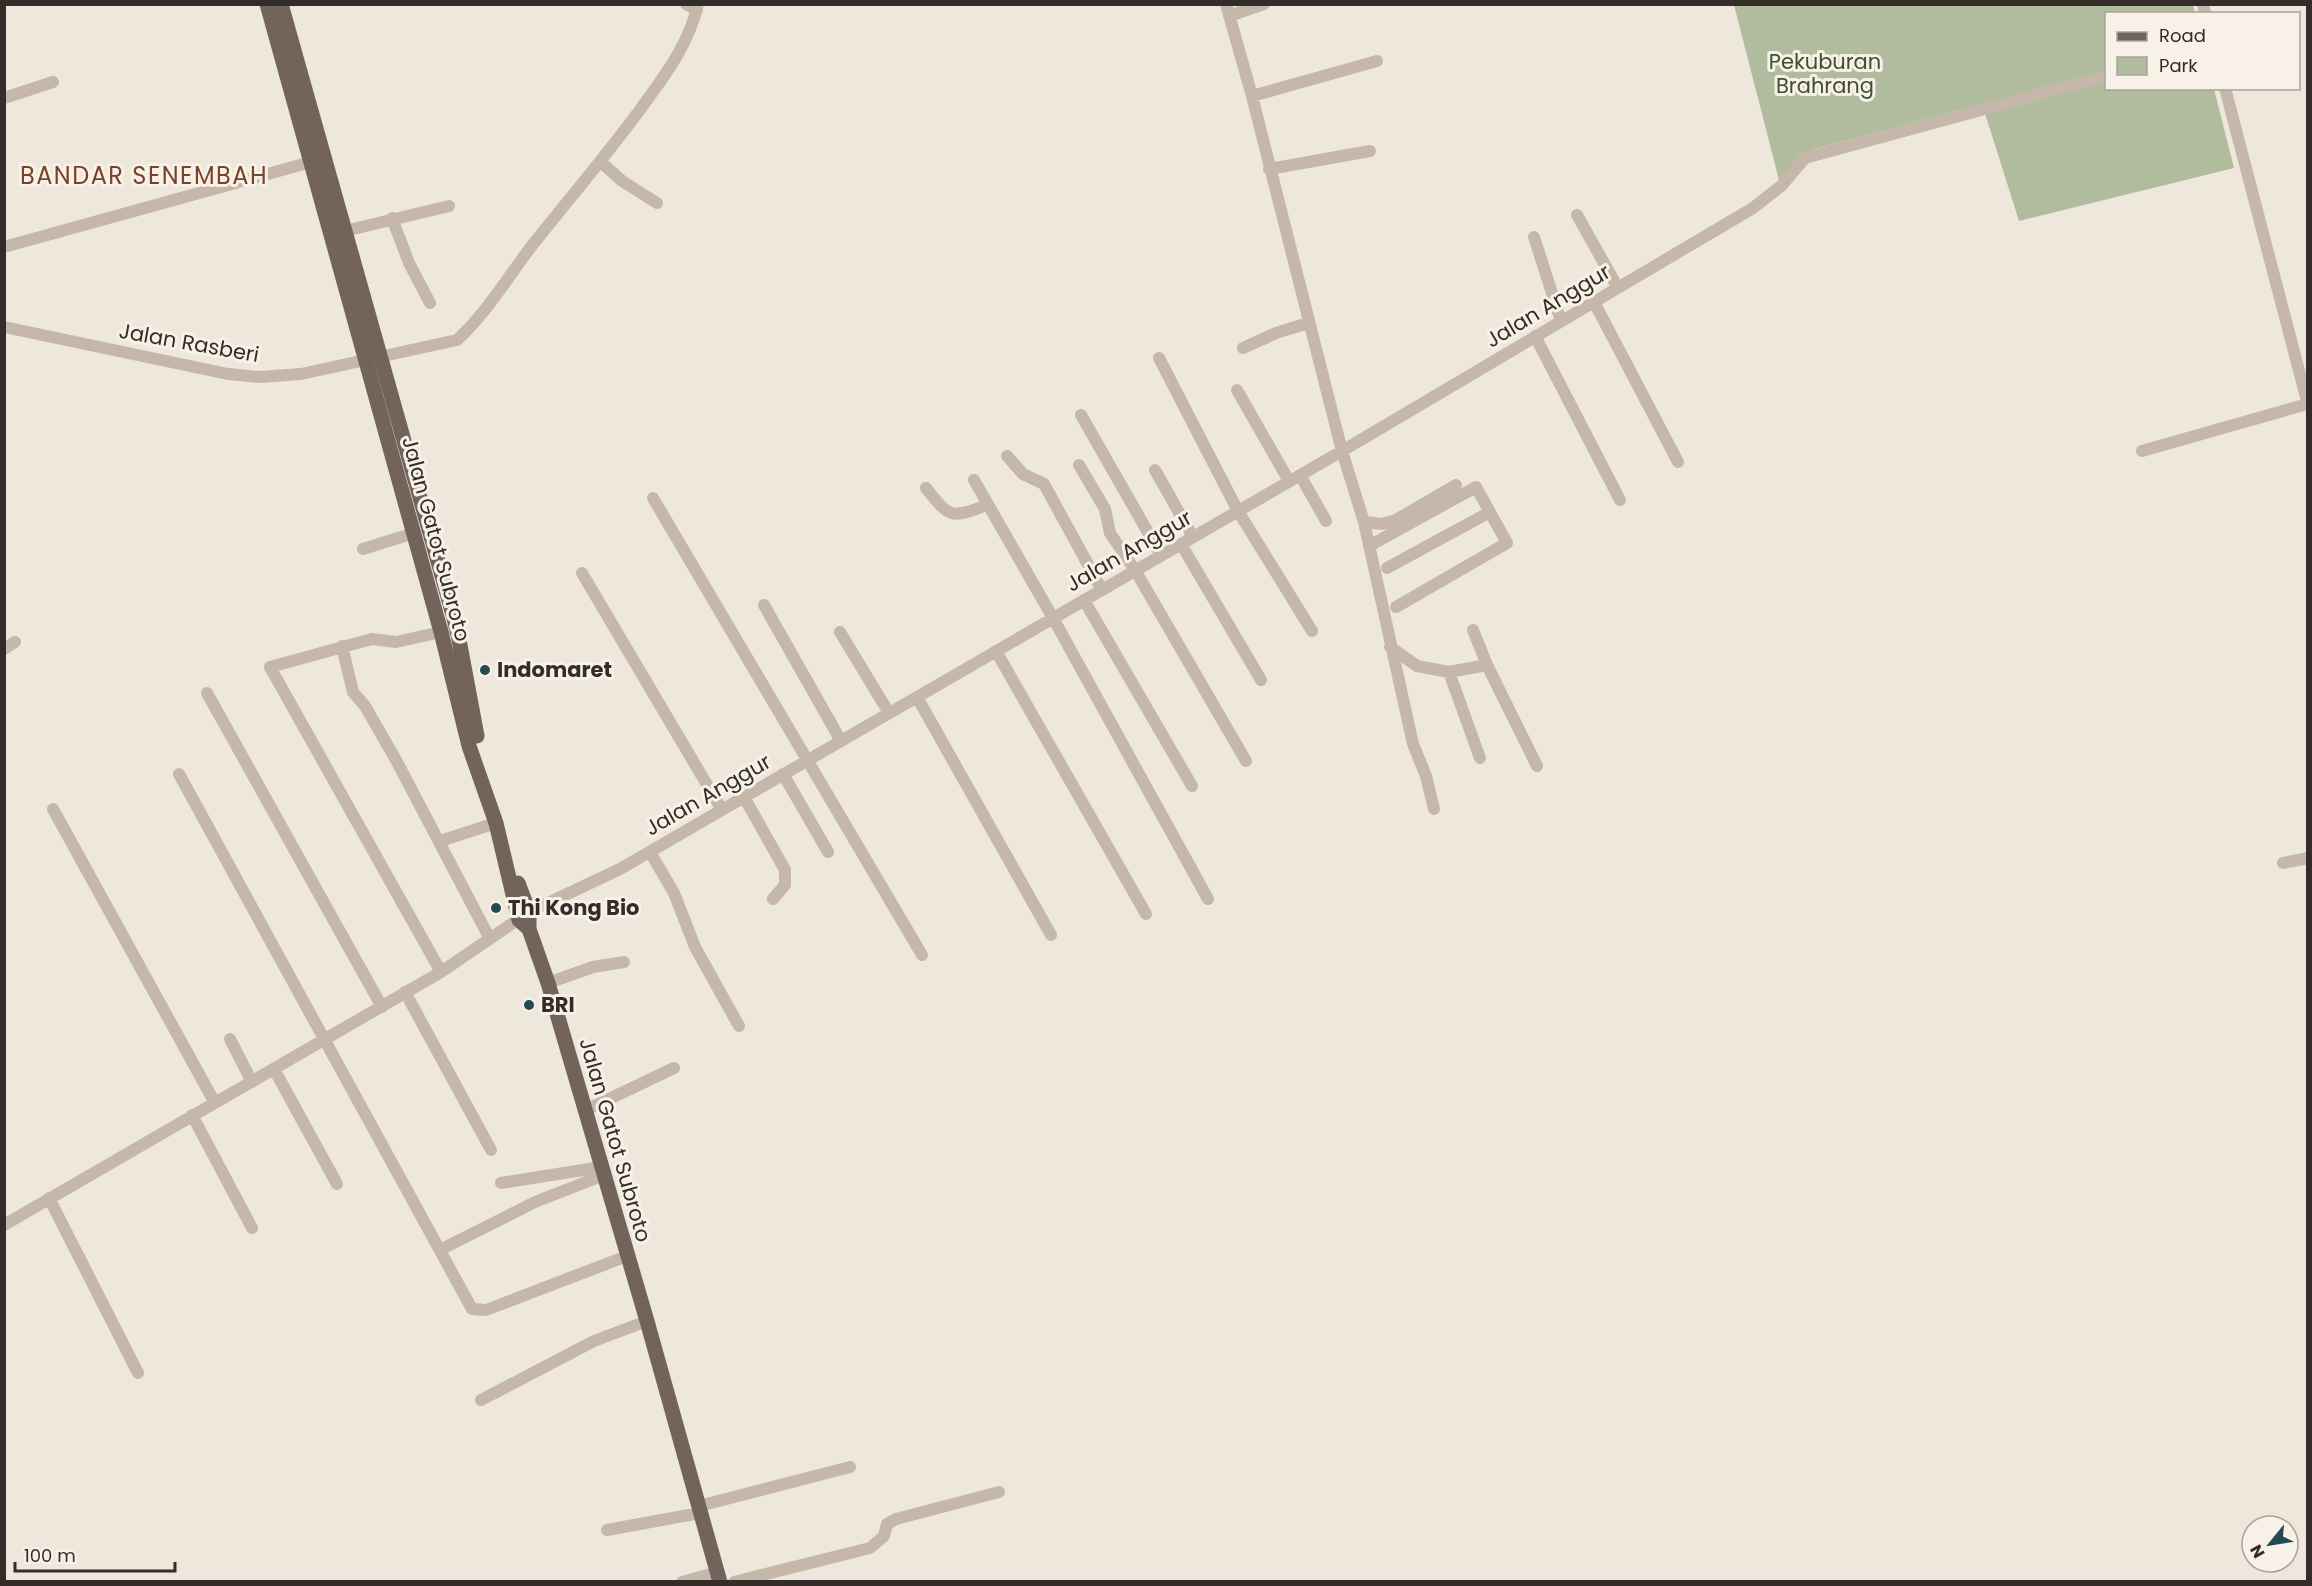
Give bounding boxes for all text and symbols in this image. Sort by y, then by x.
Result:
legend [2105,12,2300,90]
text: Road [2159,23,2206,48]
park label: Pekuburan Brahrang [1769,47,1881,100]
text: Park [2159,53,2198,78]
district label: BANDAR SENEMBAH [20,159,268,192]
street label: Jalan Anggur [1480,257,1616,354]
street label: Jalan Rasberi [117,316,261,369]
street label: Jalan Gatot Subroto [395,433,478,644]
street label: Jalan Anggur [1060,503,1197,598]
place label: Indomaret [497,655,612,684]
marker: Indomaret [478,663,492,677]
street label: Jalan Anggur [639,747,776,842]
place label: Thi Kong Bio [508,893,640,922]
marker: Thi Kong Bio [489,901,503,915]
place label: BRI [541,990,575,1019]
marker: BRI [522,998,536,1012]
street label: Jalan Gatot Subroto [572,1034,658,1245]
north arrow [2240,1514,2300,1574]
scale bar [15,1535,176,1573]
text: N [2244,1540,2270,1562]
text: 100 m [24,1543,76,1568]

